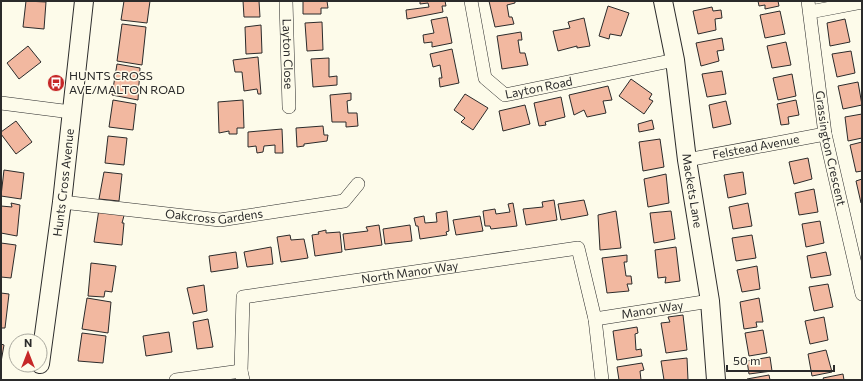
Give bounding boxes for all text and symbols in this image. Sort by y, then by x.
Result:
street label: Layton Close [281,18,296,89]
place label: HUNTS CROSS AVE/MALTON ROAD [69,68,185,96]
bus stop icon: HUNTS CROSS AVE/MALTON ROAD [46,73,66,93]
street label: Layton Road [504,73,574,101]
street label: Grassington Crescent [814,90,849,207]
street label: Hunts Cross Avenue [49,128,76,237]
street label: Felstead Avenue [711,131,800,161]
street label: Mackets Lane [680,153,706,229]
street label: Oakcross Gardens [164,206,264,226]
street label: North Manor Way [360,258,459,286]
street label: Manor Way [620,297,684,321]
north arrow [8,333,48,373]
text: N [24,336,32,349]
scale bar [727,347,834,373]
text: 50 m [733,353,761,367]

